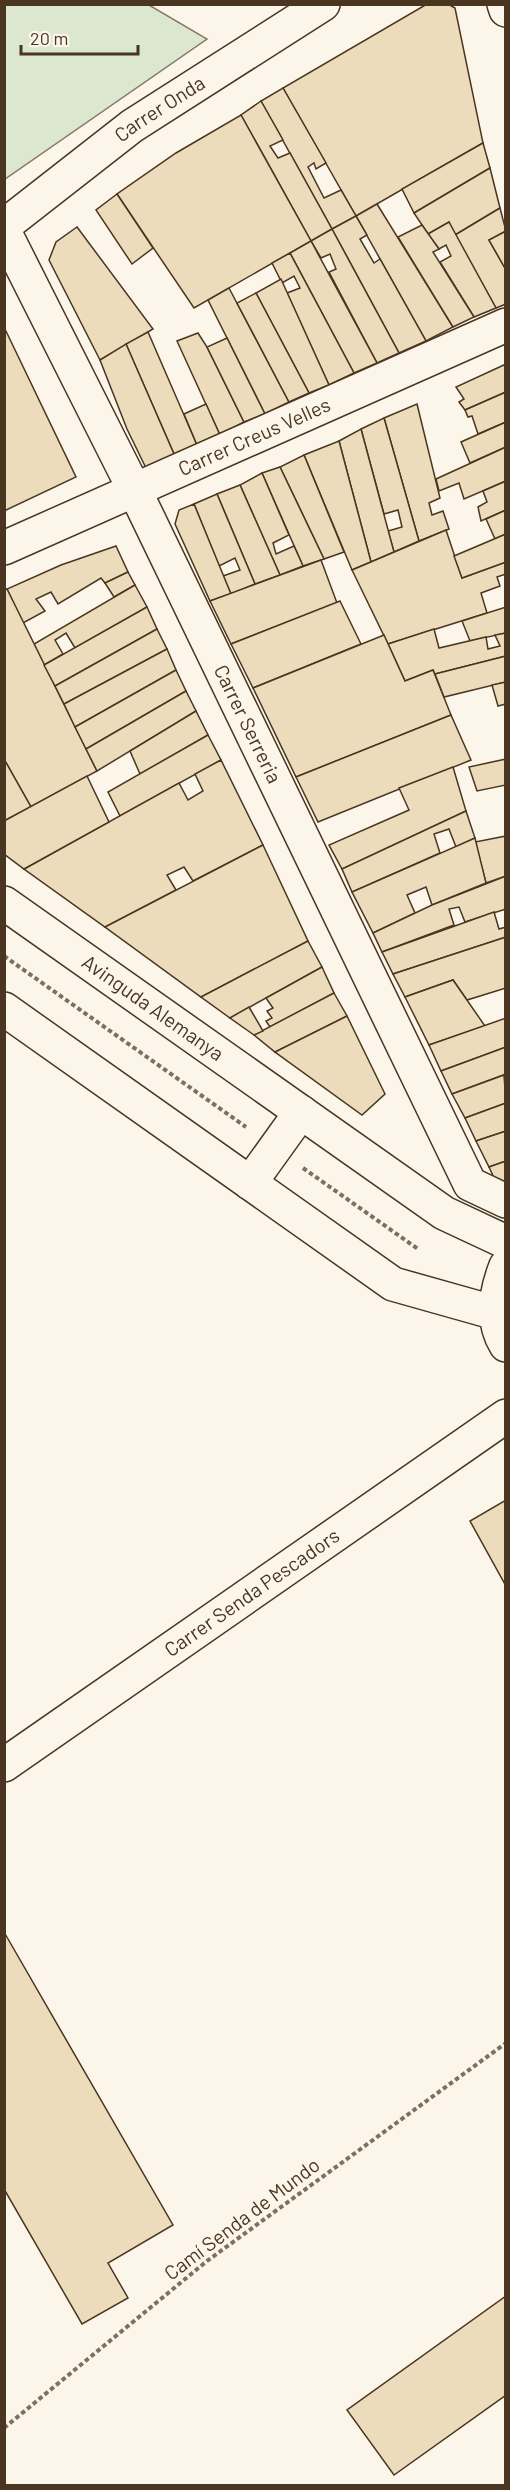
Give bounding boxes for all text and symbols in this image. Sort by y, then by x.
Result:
scale bar [21,18,138,56]
text: 20 m [30,27,68,49]
street label: Carrer Onda [109,70,209,146]
street label: Carrer Creus Velles [174,392,334,480]
street label: Carrer Serreria [210,660,287,787]
street label: Avinguda Alemanya [78,949,229,1065]
street label: Carrer Senda Pescadors [159,1523,344,1661]
street label: Camí Senda de Mundo [159,2152,324,2284]

